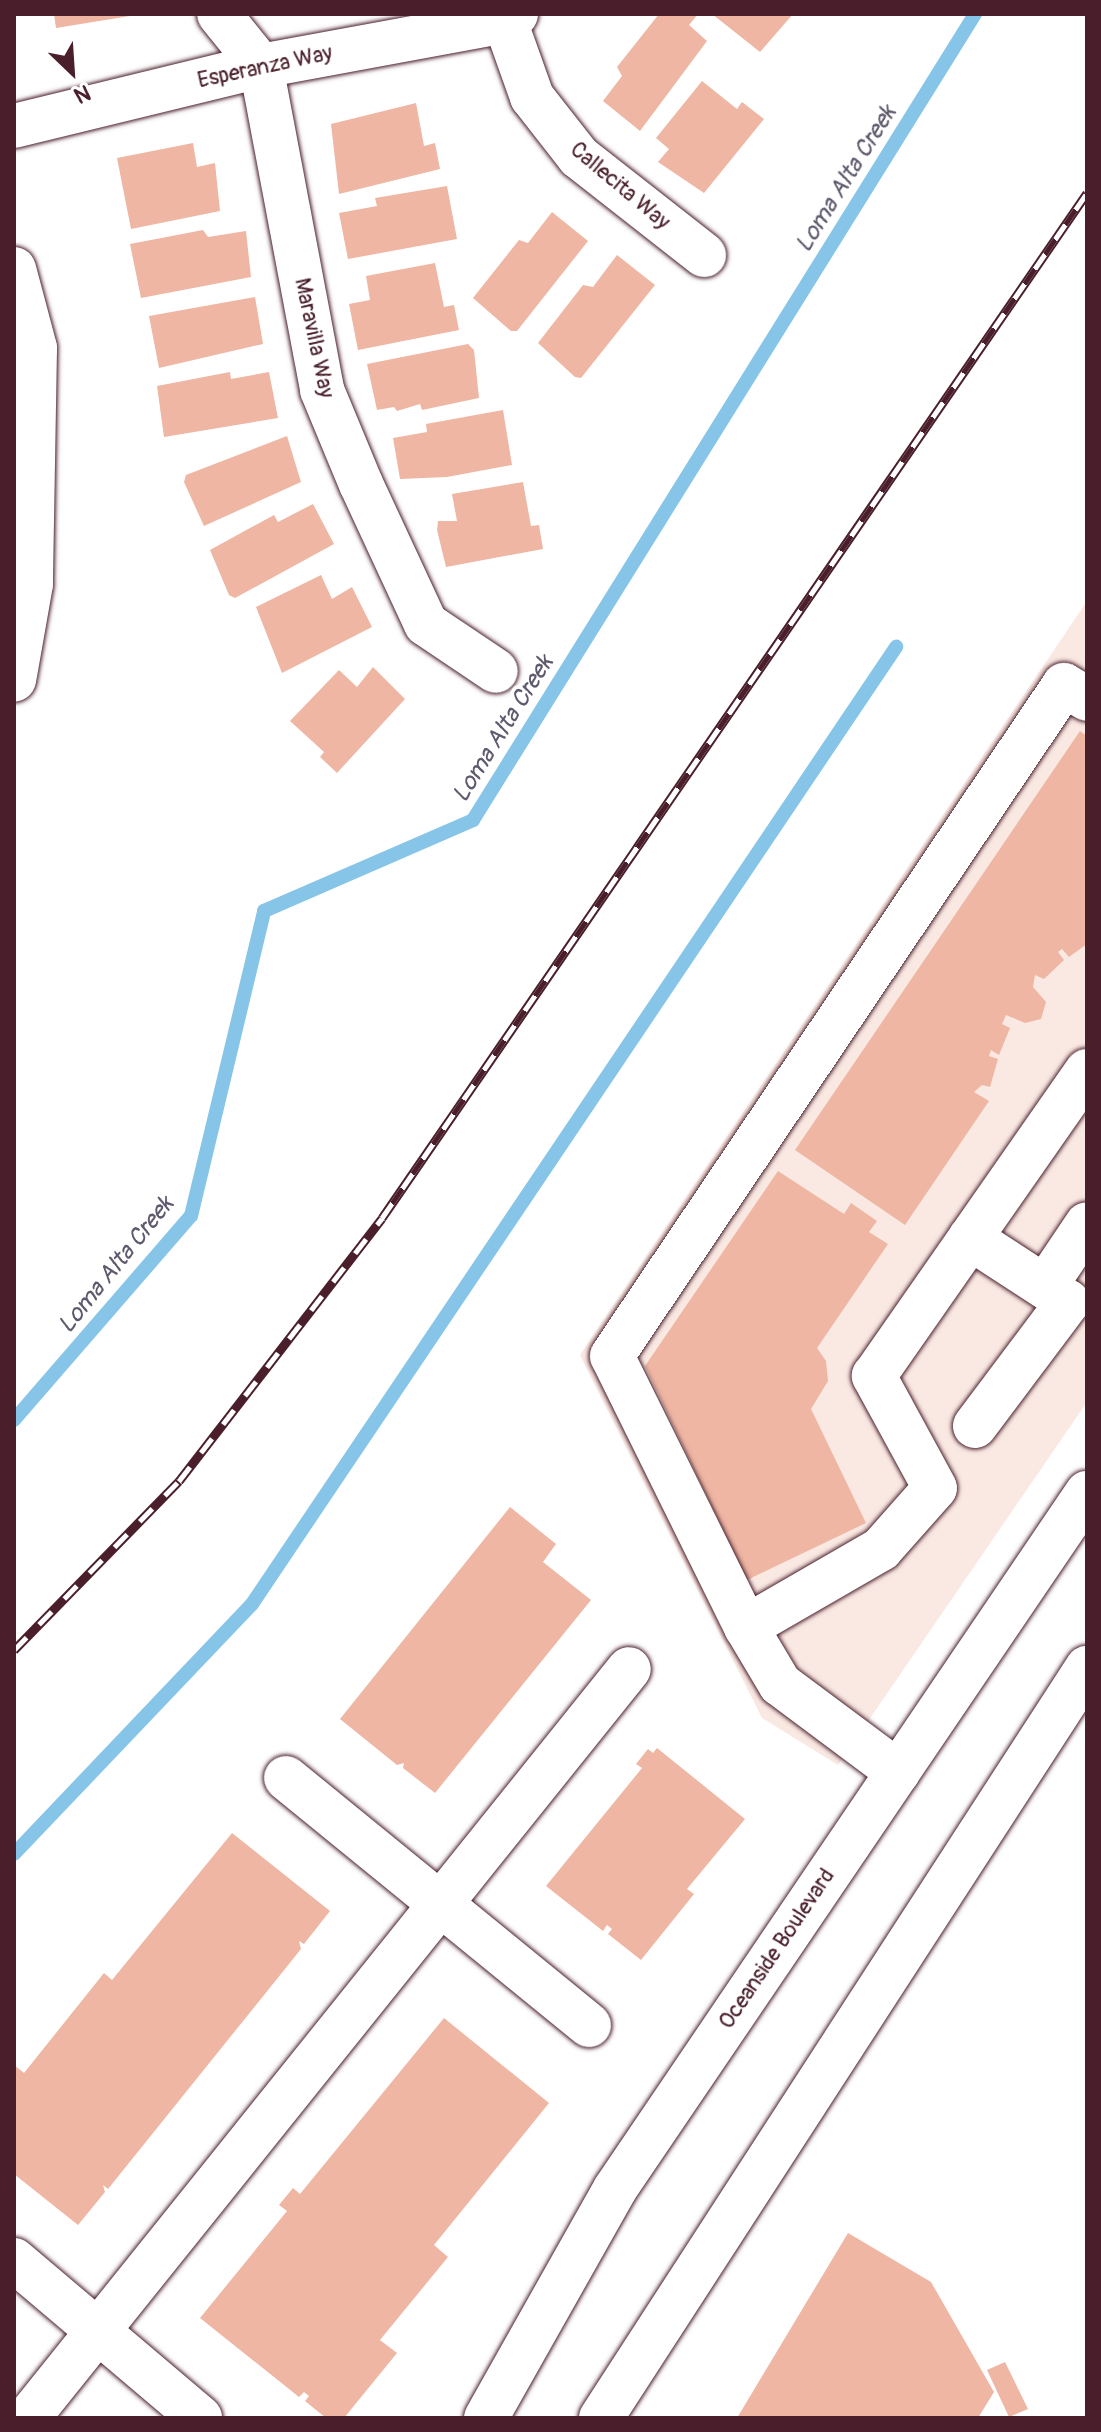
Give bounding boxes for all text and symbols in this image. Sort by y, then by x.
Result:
north arrow [32,32,112,112]
street label: Esperanza Way [195,40,335,94]
text: N [69,78,95,110]
water label: Loma Alta Creek [789,100,903,258]
street label: Callecita Way [565,137,675,235]
street label: Maravilla Way [288,276,340,400]
water label: Loma Alta Creek [446,650,560,808]
water label: Loma Alta Creek [52,1191,180,1339]
street label: Oceanside Boulevard [714,1864,840,2034]

